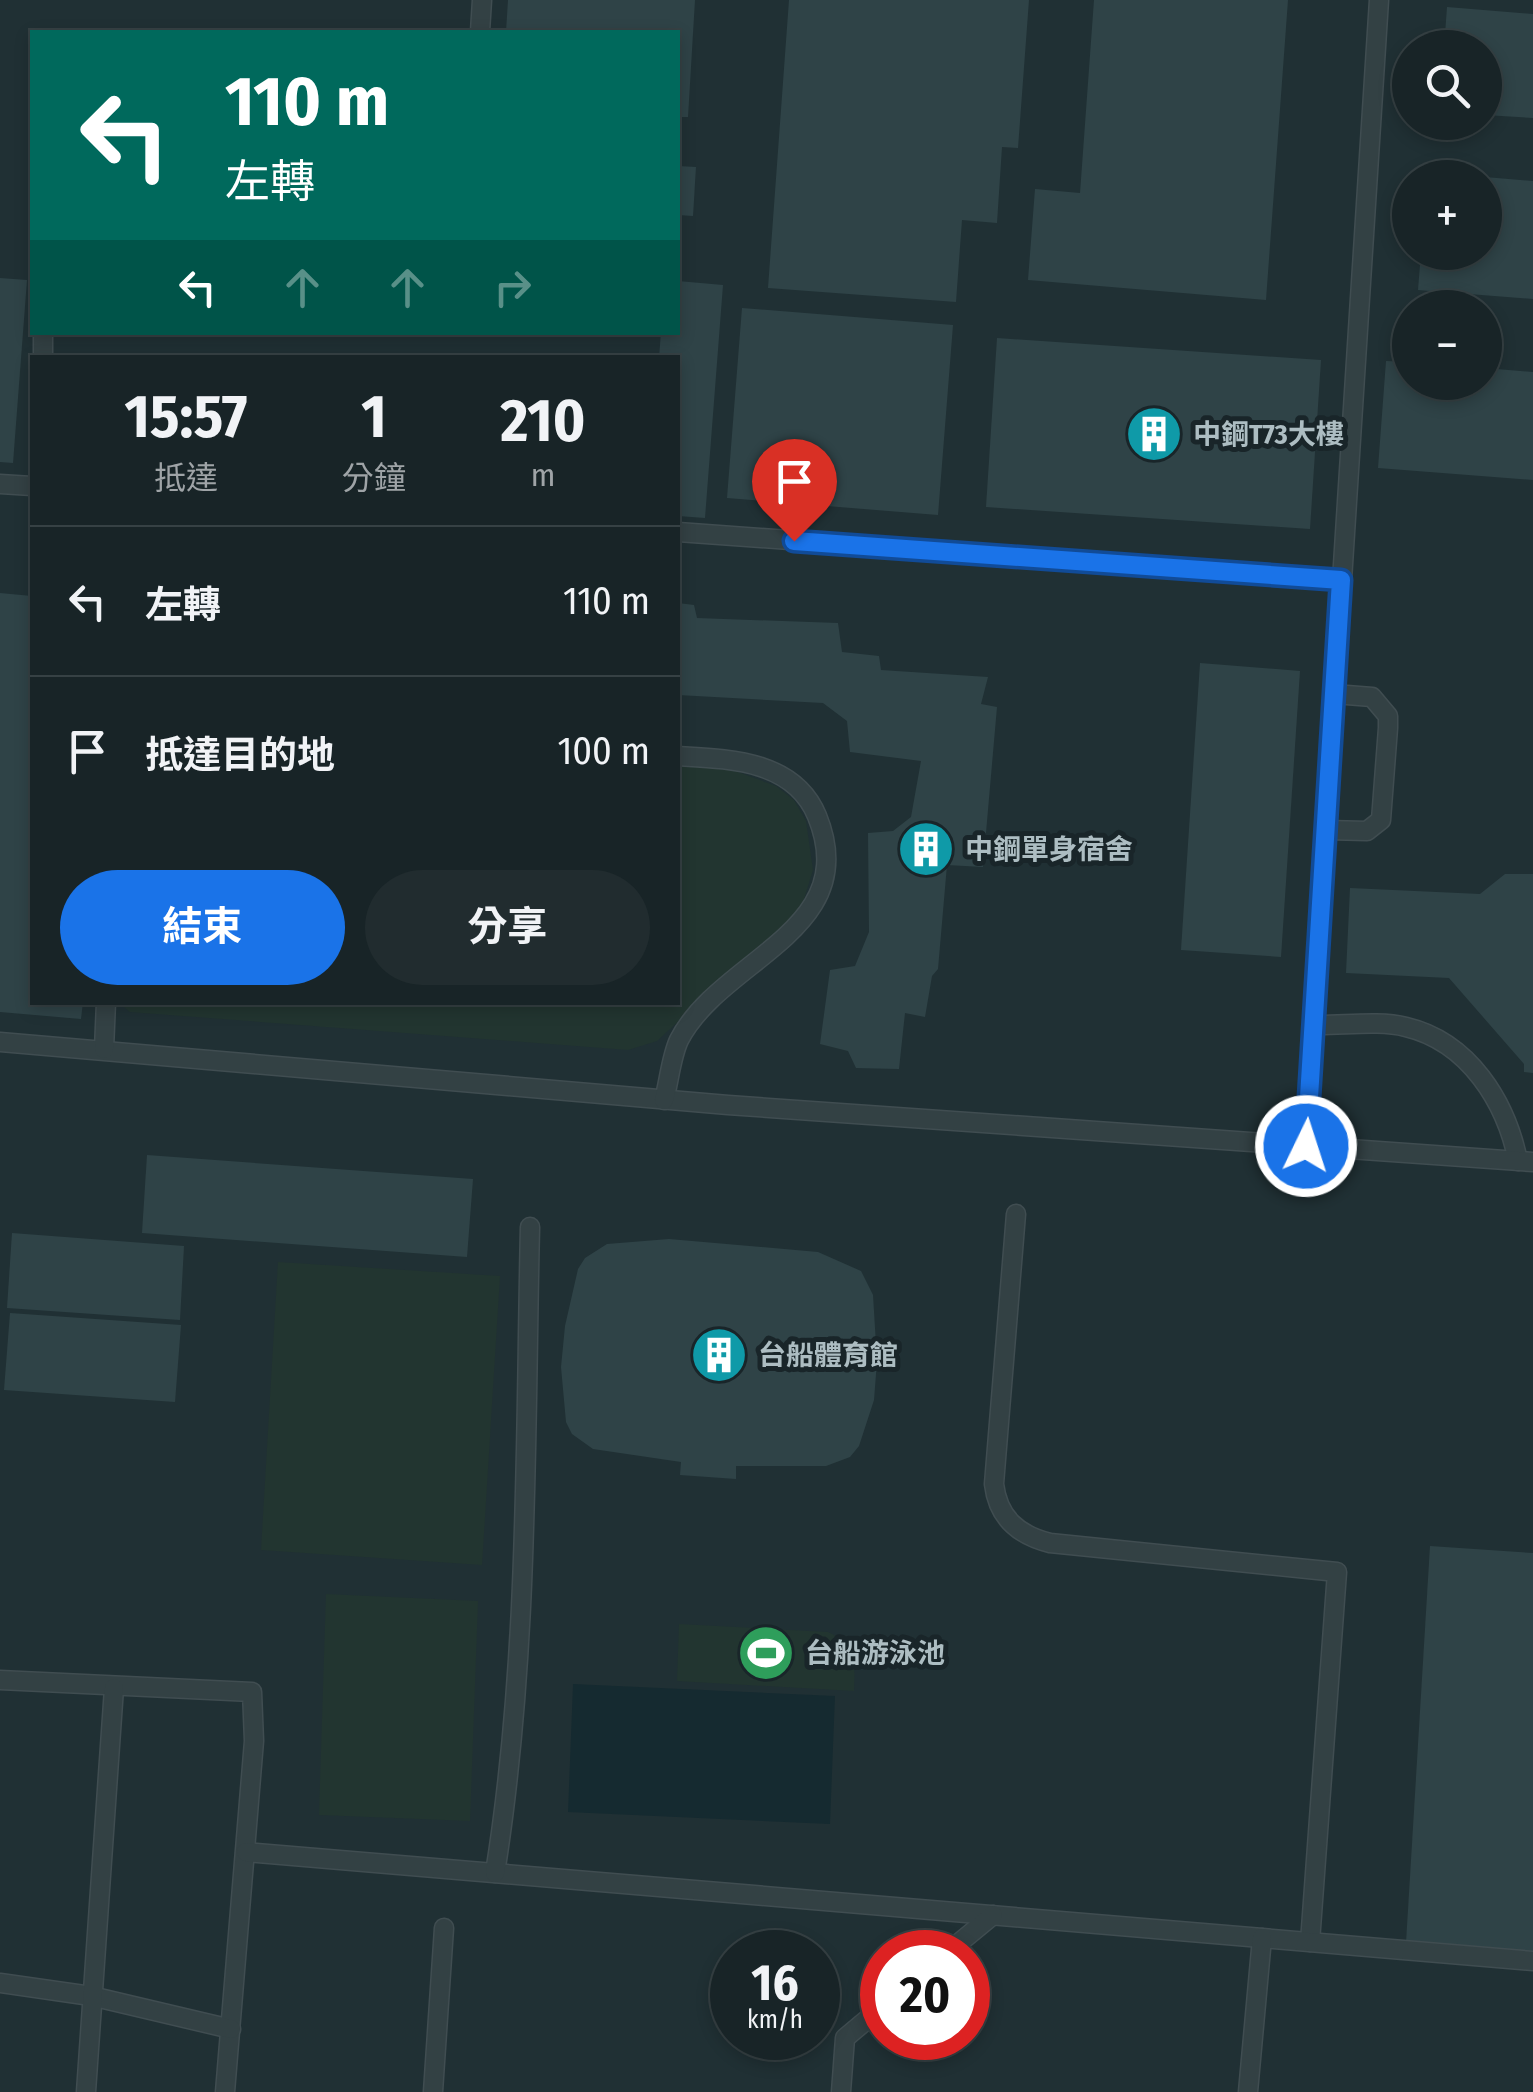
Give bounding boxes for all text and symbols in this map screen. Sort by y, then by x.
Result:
map controls [1392,30,1502,400]
button: search [1392,30,1502,140]
text: 110 m [225,60,389,144]
icon: left [60,70,190,200]
text: 左轉 [225,155,315,209]
button: + [1392,160,1502,270]
icon: left [170,260,225,315]
icon: ahead [275,260,330,315]
icon: ahead [380,260,435,315]
icon: right [485,260,540,315]
button: − [1392,290,1502,400]
text: 15:57 [125,381,247,453]
text: 1 [361,381,387,453]
text: 210 [501,385,585,457]
building icon: 中鋼T73大樓 [1124,404,1184,464]
place label: 中鋼T73大樓 [1193,418,1344,451]
pin [752,439,837,542]
icon: arrive [767,454,822,509]
text: m [531,456,555,494]
text: 抵達 [154,459,218,497]
text: 分鐘 [342,459,406,497]
icon: left [60,574,115,629]
text: 110 m [563,578,650,624]
text: 左轉 [145,582,221,628]
icon: arrive [60,724,115,779]
text: 100 m [557,728,650,774]
text: 抵達目的地 [145,732,335,778]
building icon: 中鋼單身宿舍 [896,819,956,879]
place label: 中鋼單身宿舍 [965,833,1133,866]
button: 結束 [60,870,345,985]
button: 分享 [365,870,650,985]
position arrow [1254,1094,1358,1198]
building icon: 台船體育館 [689,1325,749,1385]
place label: 台船體育館 [758,1339,898,1372]
sports icon: 台船游泳池 [736,1623,796,1683]
place label: 台船游泳池 [805,1637,945,1670]
speed limit sign: 20 [860,1930,990,2060]
text: 16 [751,1953,799,2013]
text: km/h [747,2005,803,2035]

